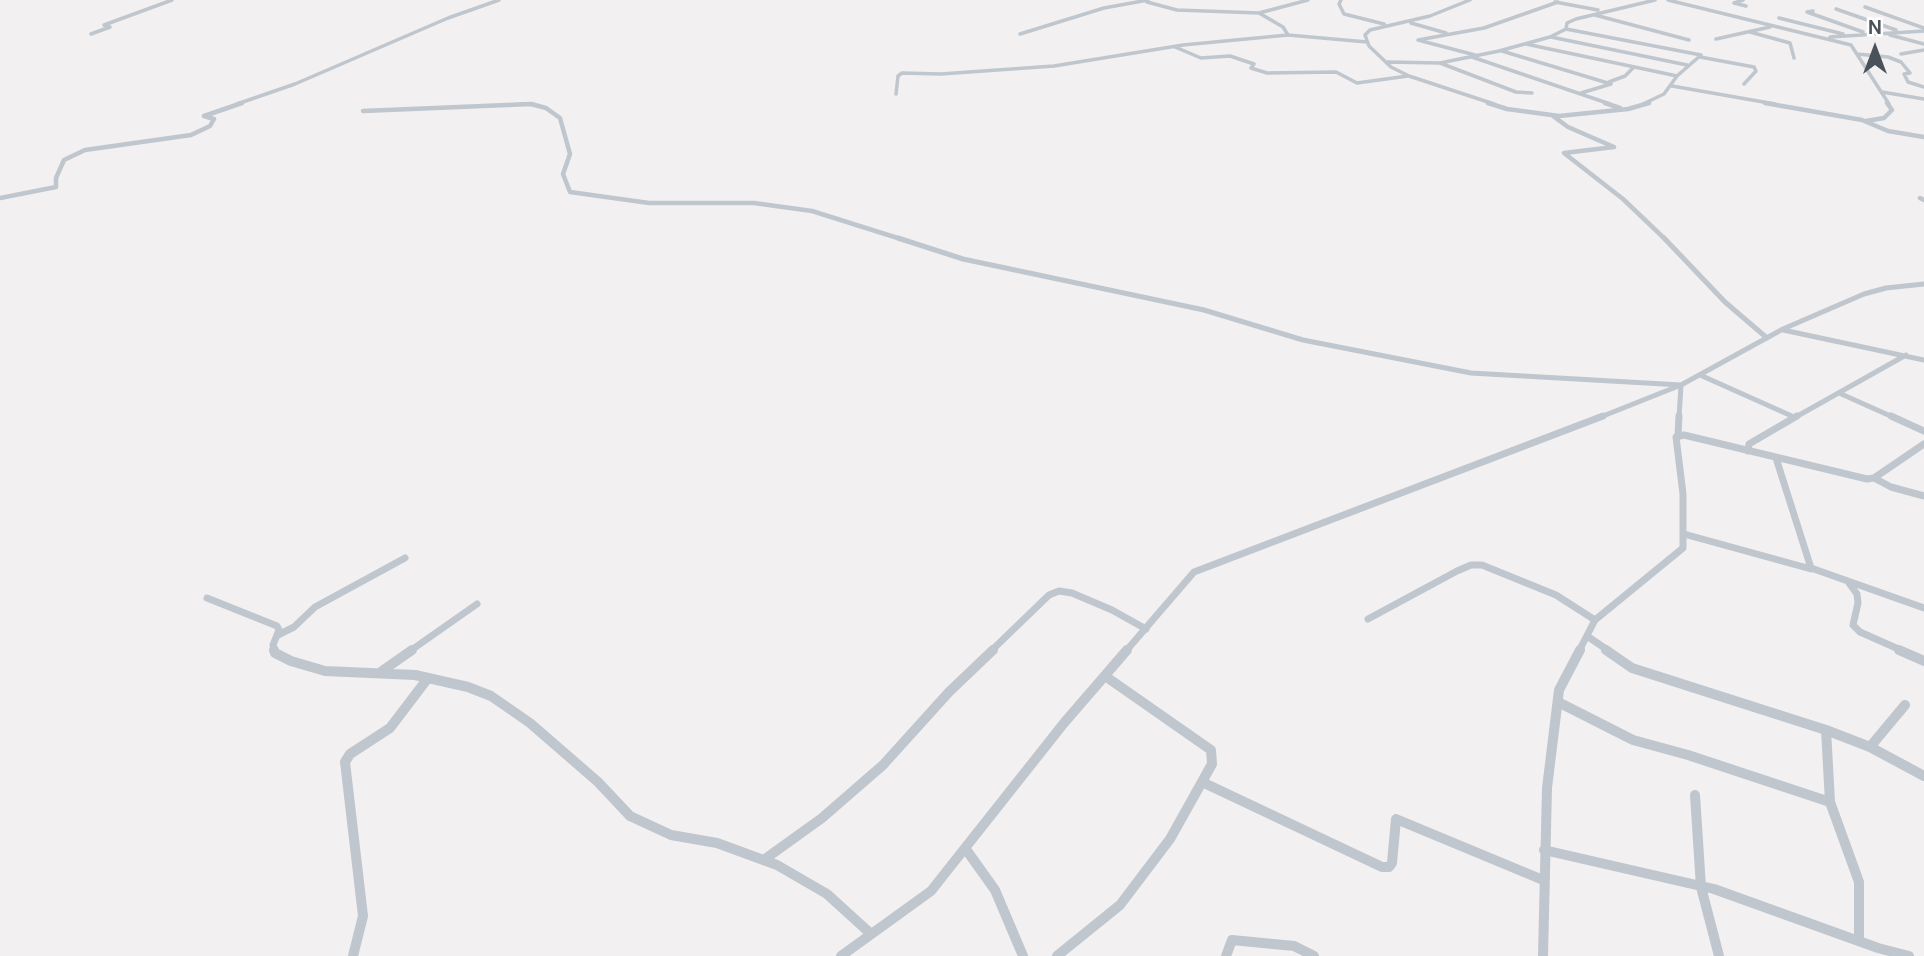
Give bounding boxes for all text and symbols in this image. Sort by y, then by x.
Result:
north arrow [1840,14,1910,84]
text: N [1868,15,1882,40]

